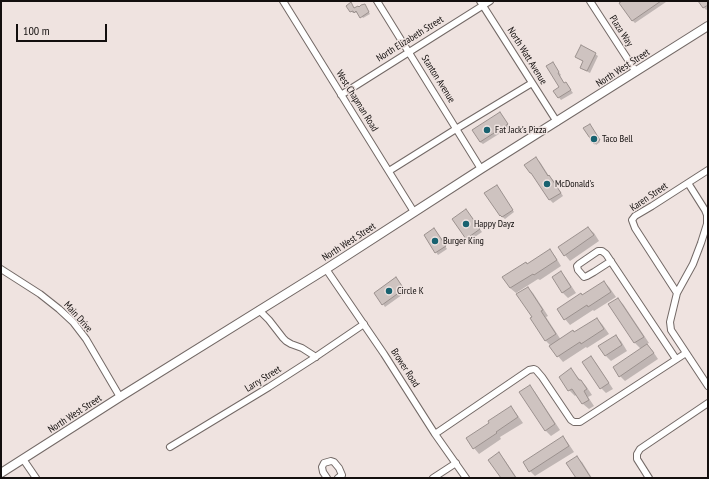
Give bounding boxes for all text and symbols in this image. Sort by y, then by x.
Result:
street label: Plaza Way [607,13,635,49]
street label: North Elizabeth Street [374,14,446,64]
scale bar [18,16,109,42]
text: 100 m [23,23,50,38]
street label: North Watt Avenue [505,25,549,87]
street label: North West Street [594,46,652,90]
street label: Stanton Avenue [419,53,457,105]
street label: West Chapman Road [333,68,381,134]
place label: Fat Jack's Pizza [495,124,547,136]
marker: Fat Jack's Pizza [482,125,492,135]
place label: Taco Bell [602,133,633,145]
marker: Taco Bell [589,134,599,144]
place label: McDonald's [555,178,594,190]
marker: McDonald's [542,179,552,189]
street label: Karen Street [628,180,670,214]
place label: Happy Dayz [474,218,514,230]
marker: Happy Dayz [461,219,471,229]
street label: North West Street [320,220,378,264]
place label: Burger King [443,235,484,247]
marker: Burger King [430,236,440,246]
place label: Circle K [397,285,424,297]
marker: Circle K [384,286,394,296]
street label: Main Drive [61,299,95,335]
street label: Brower Road [388,346,422,390]
street label: Larry Street [243,363,283,395]
street label: North West Street [46,392,104,436]

